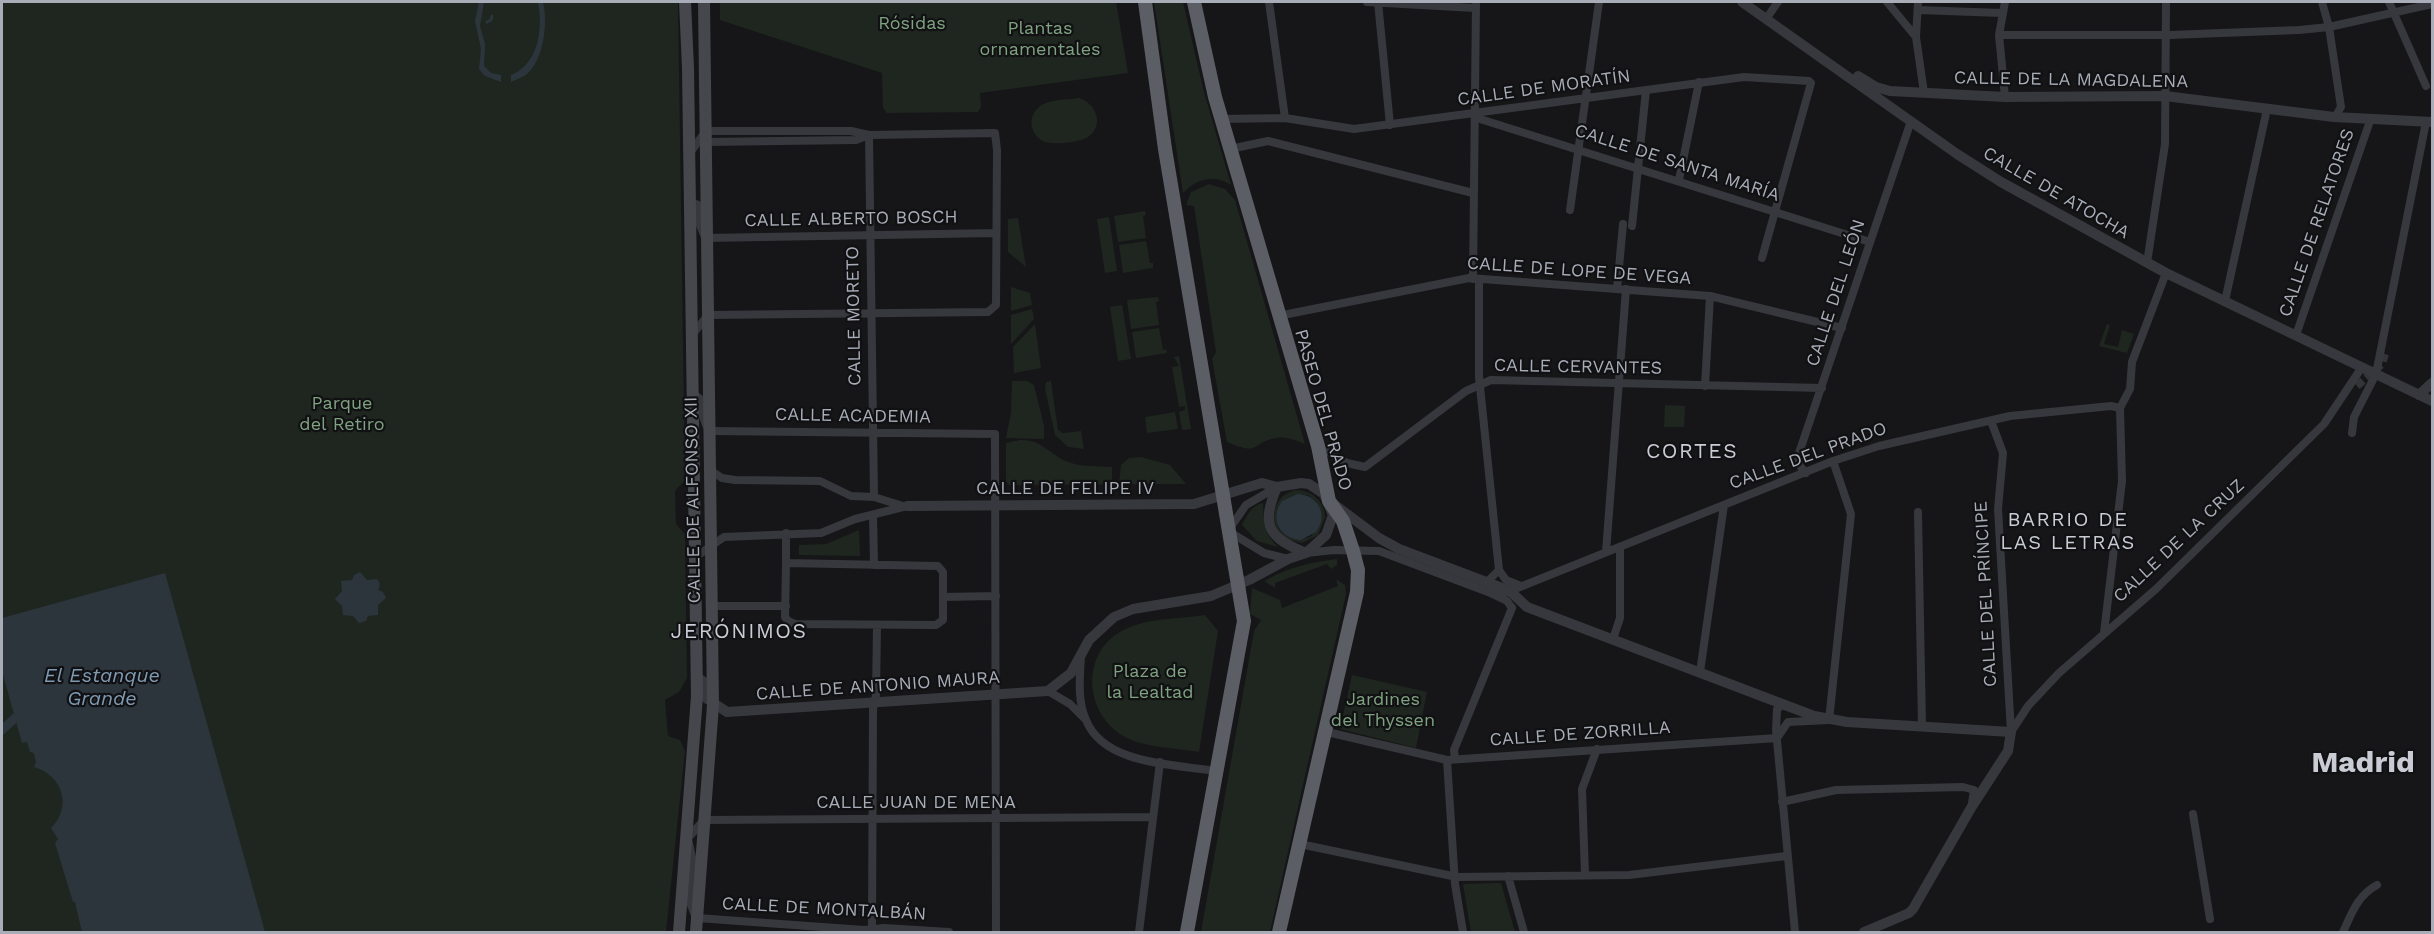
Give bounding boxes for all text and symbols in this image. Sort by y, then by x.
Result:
park label: Rósidas [878,13,946,35]
park label: Plantas ornamentales [979,18,1101,60]
street label: CALLE DE MORATÍN [1456,65,1632,111]
street label: CALLE DE LA MAGDALENA [1954,67,2188,93]
street label: CALLE DE SANTA MARÍA [1572,120,1782,206]
street label: CALLE DE RELATORES [2275,126,2359,320]
street label: CALLE DE ATOCHA [1979,142,2133,244]
street label: CALLE ALBERTO BOSCH [744,206,958,232]
street label: CALLE DEL LEÓN [1802,217,1870,369]
street label: CALLE MORETO [842,246,866,386]
street label: CALLE DE LOPE DE VEGA [1466,252,1692,290]
street label: PASEO DEL PRADO [1290,327,1356,493]
street label: CALLE CERVANTES [1494,355,1662,379]
park label: Parque del Retiro [299,393,385,436]
street label: CALLE DE ALFONSO XII [680,396,706,604]
street label: CALLE ACADEMIA [775,404,931,428]
street label: CALLE DEL PRADO [1726,417,1890,495]
district label: CORTES [1646,439,1738,465]
street label: CALLE DE LA CRUZ [2109,475,2249,607]
street label: CALLE DE FELIPE IV [976,478,1154,500]
street label: CALLE DEL PRÍNCIPE [1970,500,2002,688]
district label: BARRIO DE LAS LETRAS [2000,508,2136,555]
district label: JERÓNIMOS [670,619,808,645]
park label: Plaza de la Lealtad [1106,661,1194,704]
water label: El Estanque Grande [44,664,160,711]
street label: CALLE DE ANTONIO MAURA [755,667,1001,705]
park label: Jardines del Thyssen [1331,689,1435,732]
street label: CALLE DE ZORRILLA [1489,717,1671,751]
district label: Madrid [2311,745,2415,781]
street label: CALLE JUAN DE MENA [816,792,1016,814]
street label: CALLE DE MONTALBÁN [721,893,927,925]

